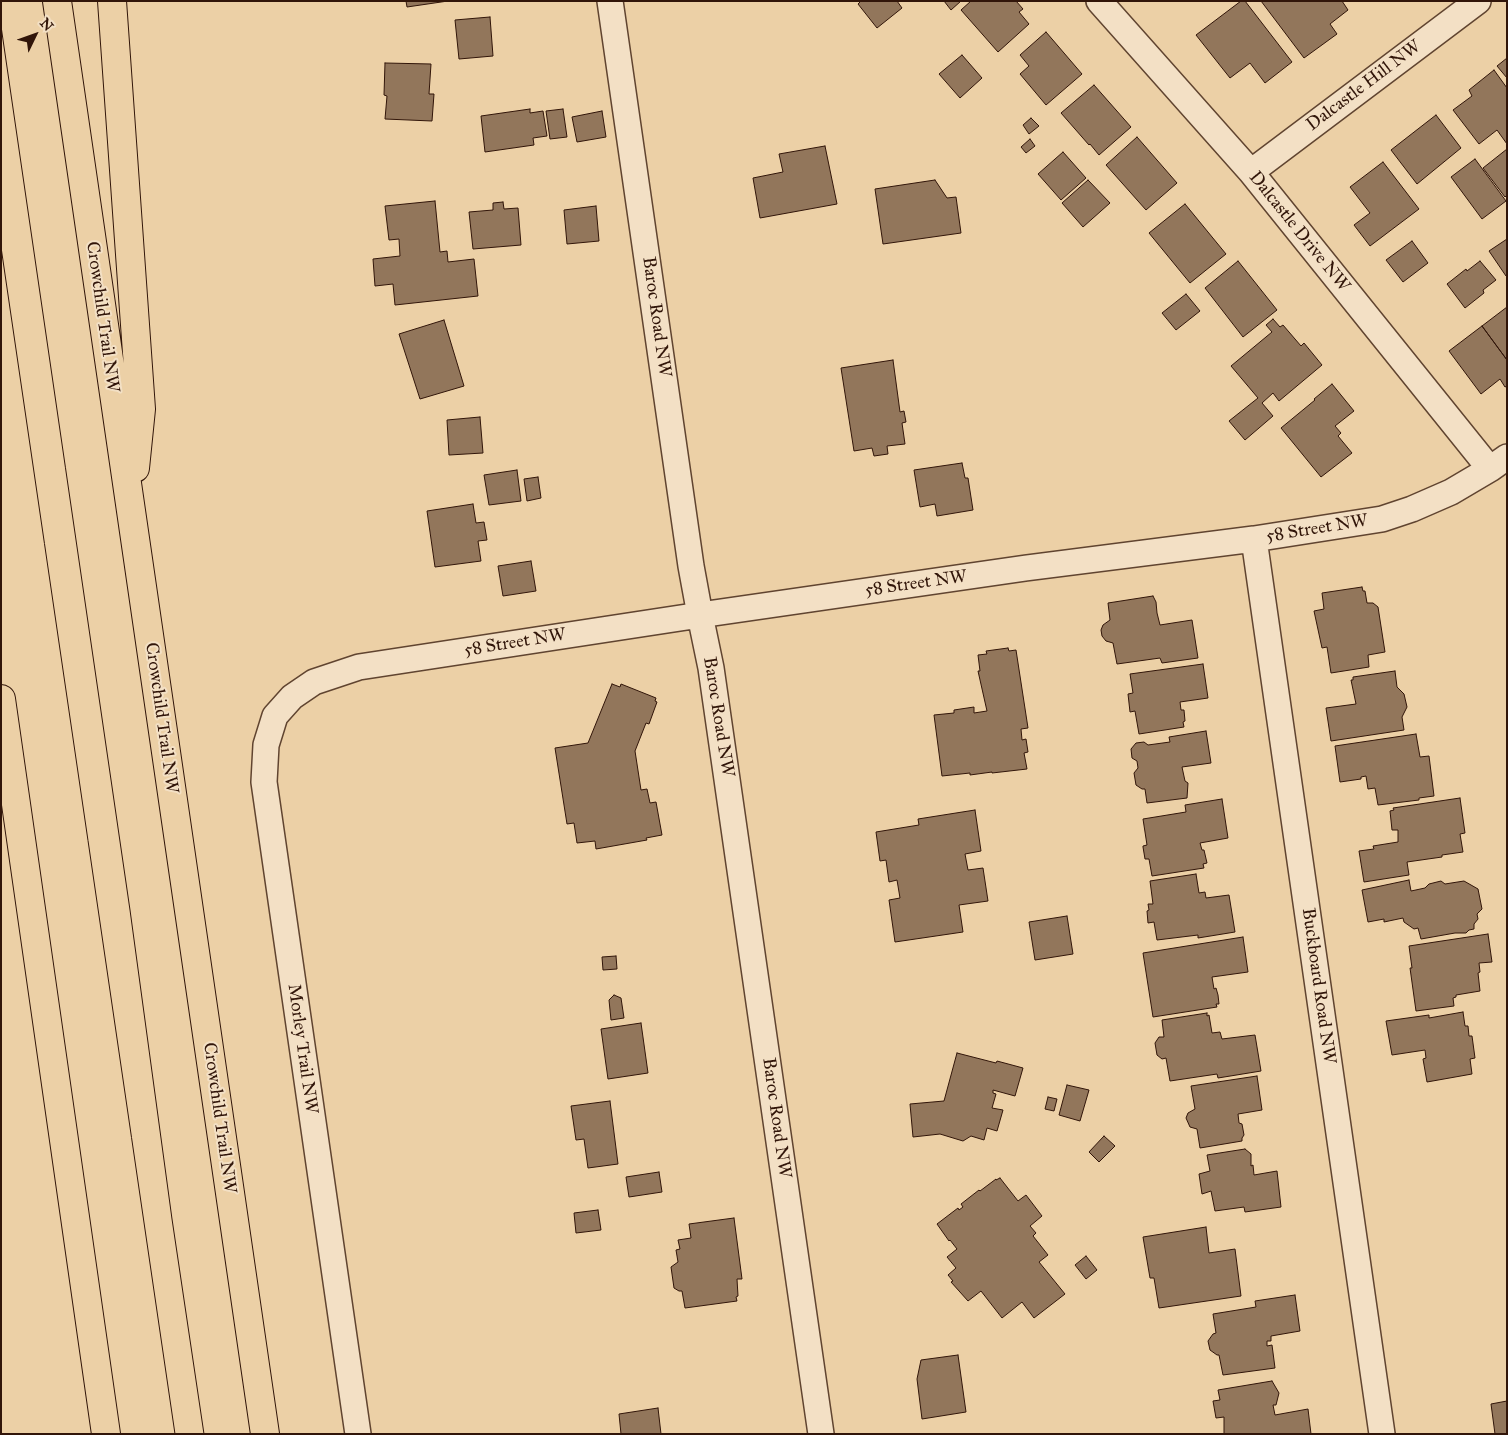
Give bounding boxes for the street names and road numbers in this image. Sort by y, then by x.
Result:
street label: Dalcastle Hill NW [1303,36,1425,136]
street label: Dalcastle Drive NW [1244,167,1354,297]
street label: Crowchild Trail NW [81,240,123,394]
street label: Baroc Road NW [637,255,675,379]
street label: 58 Street NW [1265,510,1369,548]
street label: 58 Street NW [864,566,968,602]
street label: 58 Street NW [463,624,567,662]
street label: Crowchild Trail NW [140,641,182,795]
street label: Baroc Road NW [698,655,738,779]
street label: Buckboard Road NW [1296,907,1340,1065]
street label: Morley Trail NW [282,983,322,1115]
street label: Crowchild Trail NW [198,1041,240,1195]
street label: Baroc Road NW [757,1056,795,1180]

